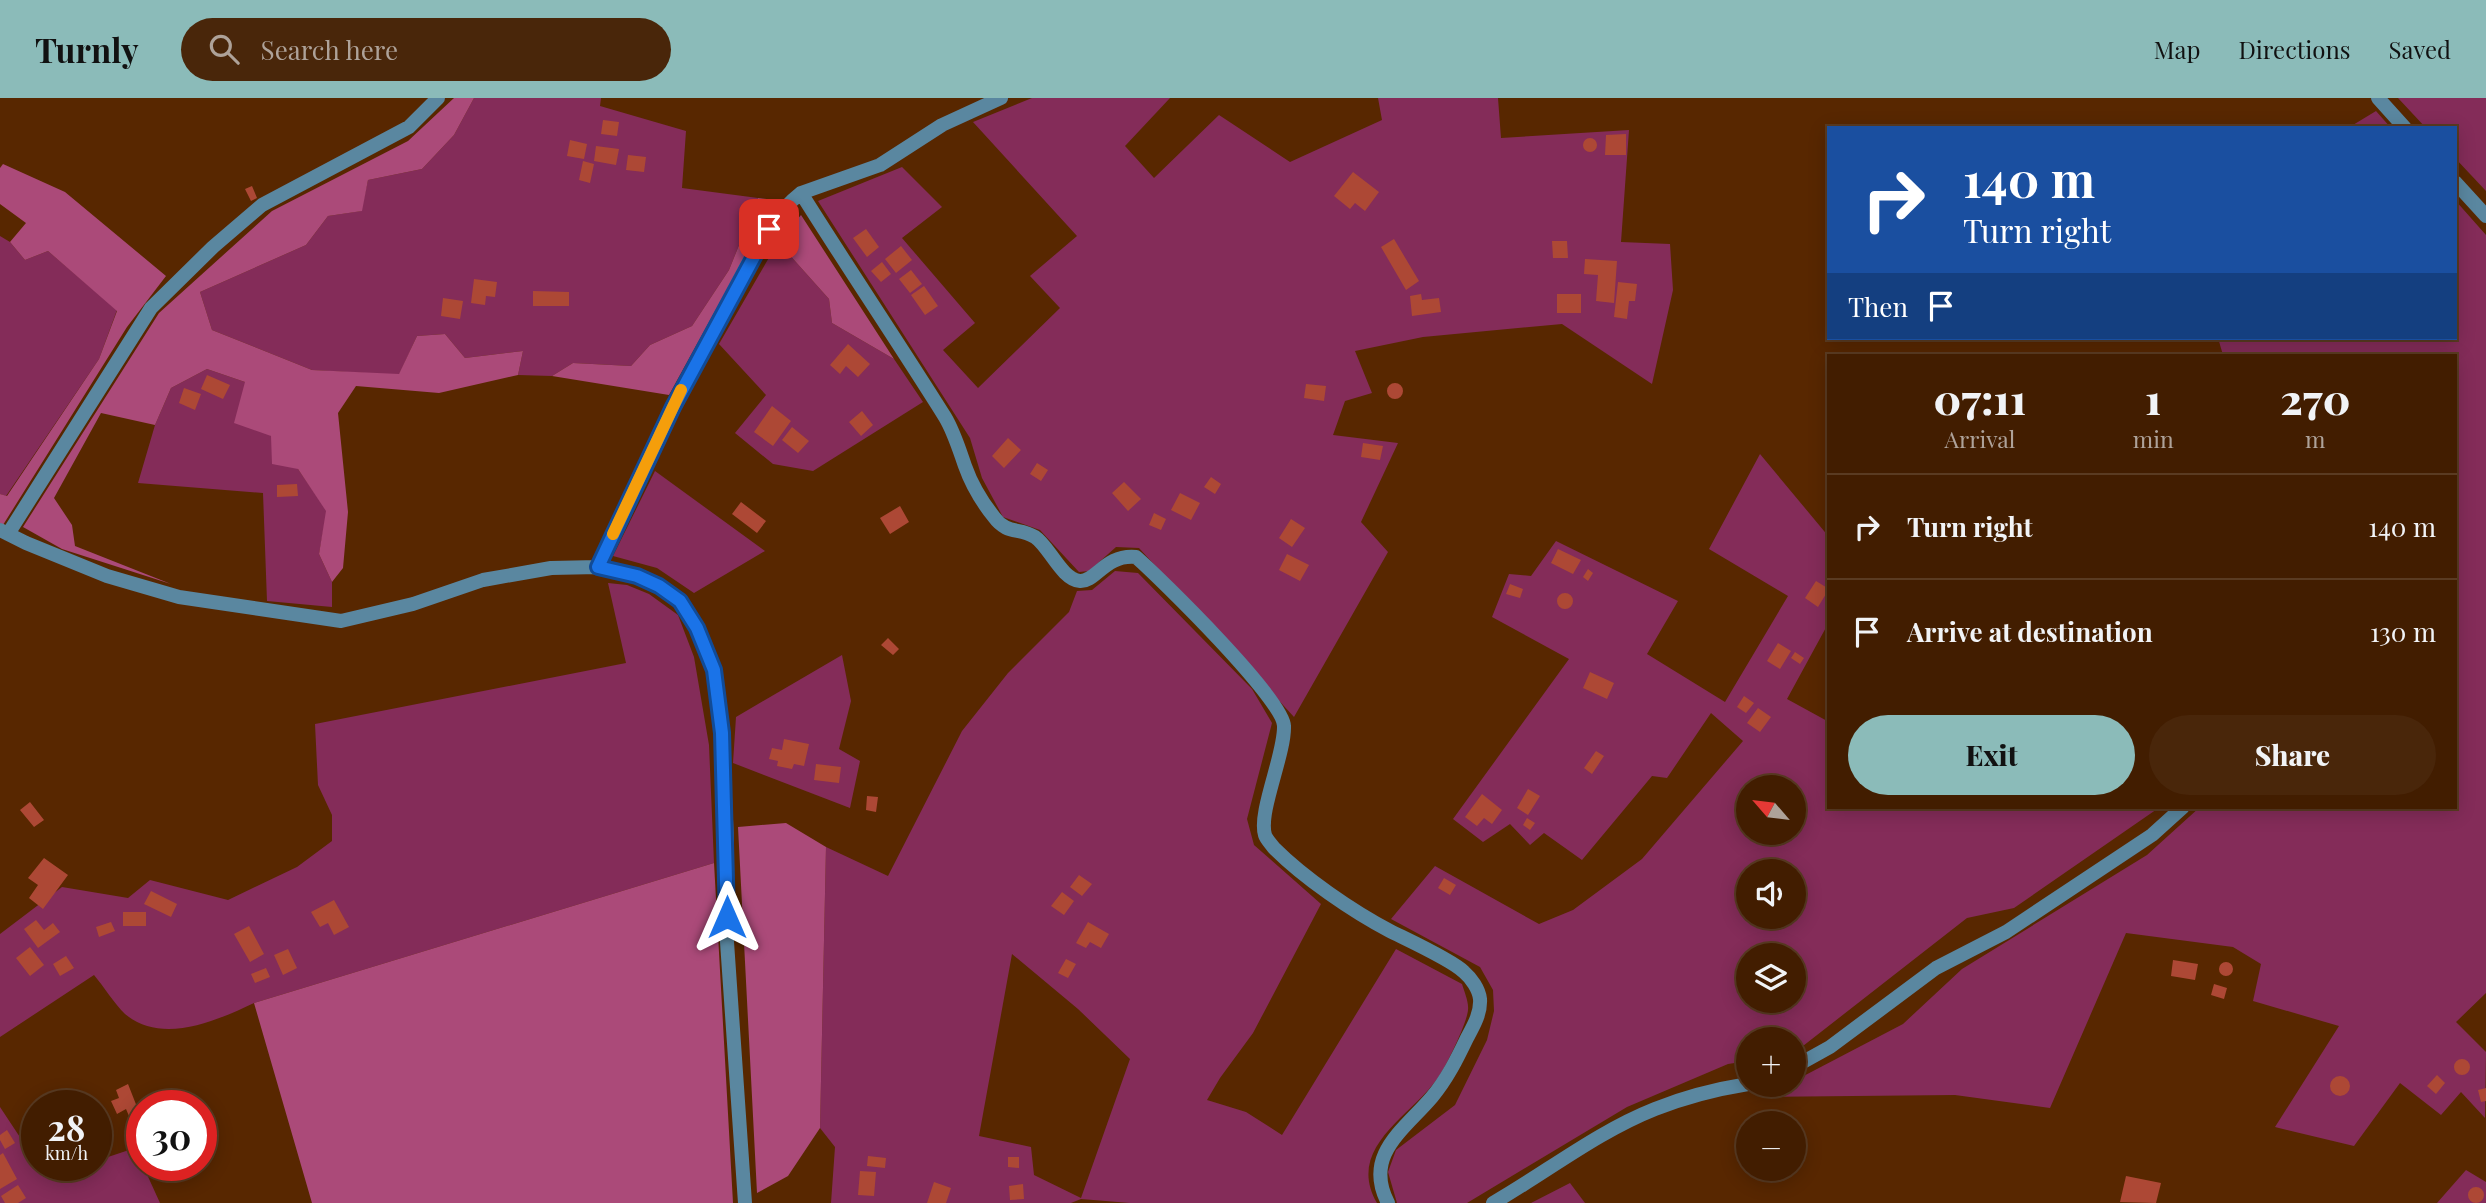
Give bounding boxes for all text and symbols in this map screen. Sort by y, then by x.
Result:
search box [181,18,671,81]
text: Turnly [35,27,139,71]
icon: search [205,30,243,68]
text: Search here [261,32,398,67]
text: Map [2154,33,2200,65]
text: Directions [2238,33,2351,65]
text: Saved [2389,33,2451,65]
text: 140 m [1963,145,2095,210]
icon: right [1848,154,1939,245]
pin [739,199,799,259]
text: Turn right [1963,208,2111,251]
icon: arrive [750,210,788,248]
icon: arrive [1922,287,1960,325]
text: Then [1848,289,1908,324]
text: 07:11 [1934,370,2026,426]
text: 1 [2145,370,2161,426]
text: 270 [2280,370,2350,426]
text: Arrival [1944,423,2015,454]
text: min [2133,423,2174,454]
text: m [2305,423,2326,454]
icon: right [1848,508,1886,546]
text: Turn right [1907,509,2033,544]
text: 140 m [2368,509,2436,544]
icon: arrive [1848,613,1886,651]
text: Arrive at destination [1907,614,2153,649]
text: 130 m [2370,614,2436,649]
button: Exit [1848,715,2135,795]
button: Share [2149,715,2436,795]
north arrow [1736,775,1806,845]
map controls [1736,775,1806,1181]
button: sound [1736,859,1806,929]
position arrow [690,880,764,954]
button: layers [1736,943,1806,1013]
button: + [1736,1027,1806,1097]
speed limit sign: 30 [126,1090,217,1181]
text: 28 [48,1103,85,1150]
button: − [1736,1111,1806,1181]
text: km/h [45,1141,88,1165]

